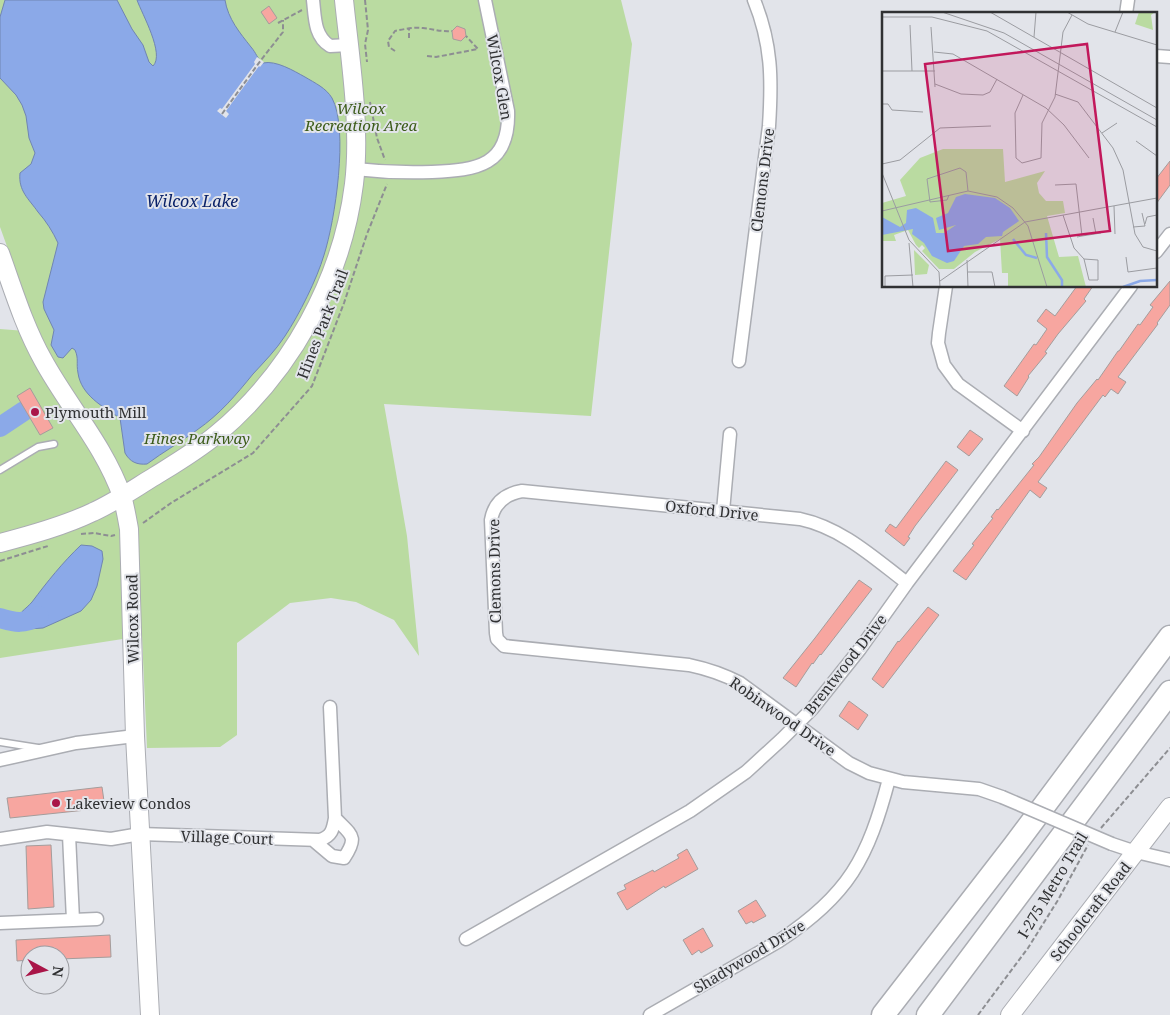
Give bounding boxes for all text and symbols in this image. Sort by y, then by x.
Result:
inset map [882,12,1158,288]
street label: Wilcox Glen [483,33,517,122]
park label: Wilcox Recreation Area [304,98,418,135]
street label: Clemons Drive [746,127,778,233]
water label: Wilcox Lake [146,190,238,212]
street label: Hines Park Trail [292,266,352,382]
place label: Plymouth Mill [45,402,147,422]
marker: Plymouth Mill [29,406,41,418]
park label: Hines Parkway [143,428,250,448]
street label: Oxford Drive [664,495,760,525]
street label: Clemons Drive [483,519,505,623]
street label: Wilcox Road [121,574,143,664]
street label: Brentwood Drive [799,610,891,718]
street label: Robinwood Drive [726,672,840,760]
place label: Lakeview Condos [66,793,191,813]
marker: Lakeview Condos [50,797,62,809]
street label: Village Court [180,825,274,849]
street label: I-275 Metro Trail [1013,828,1092,942]
street label: Schoolcraft Road [1045,857,1135,965]
street label: Shadywood Drive [690,915,808,997]
north arrow [20,945,70,995]
text: N [48,965,69,978]

